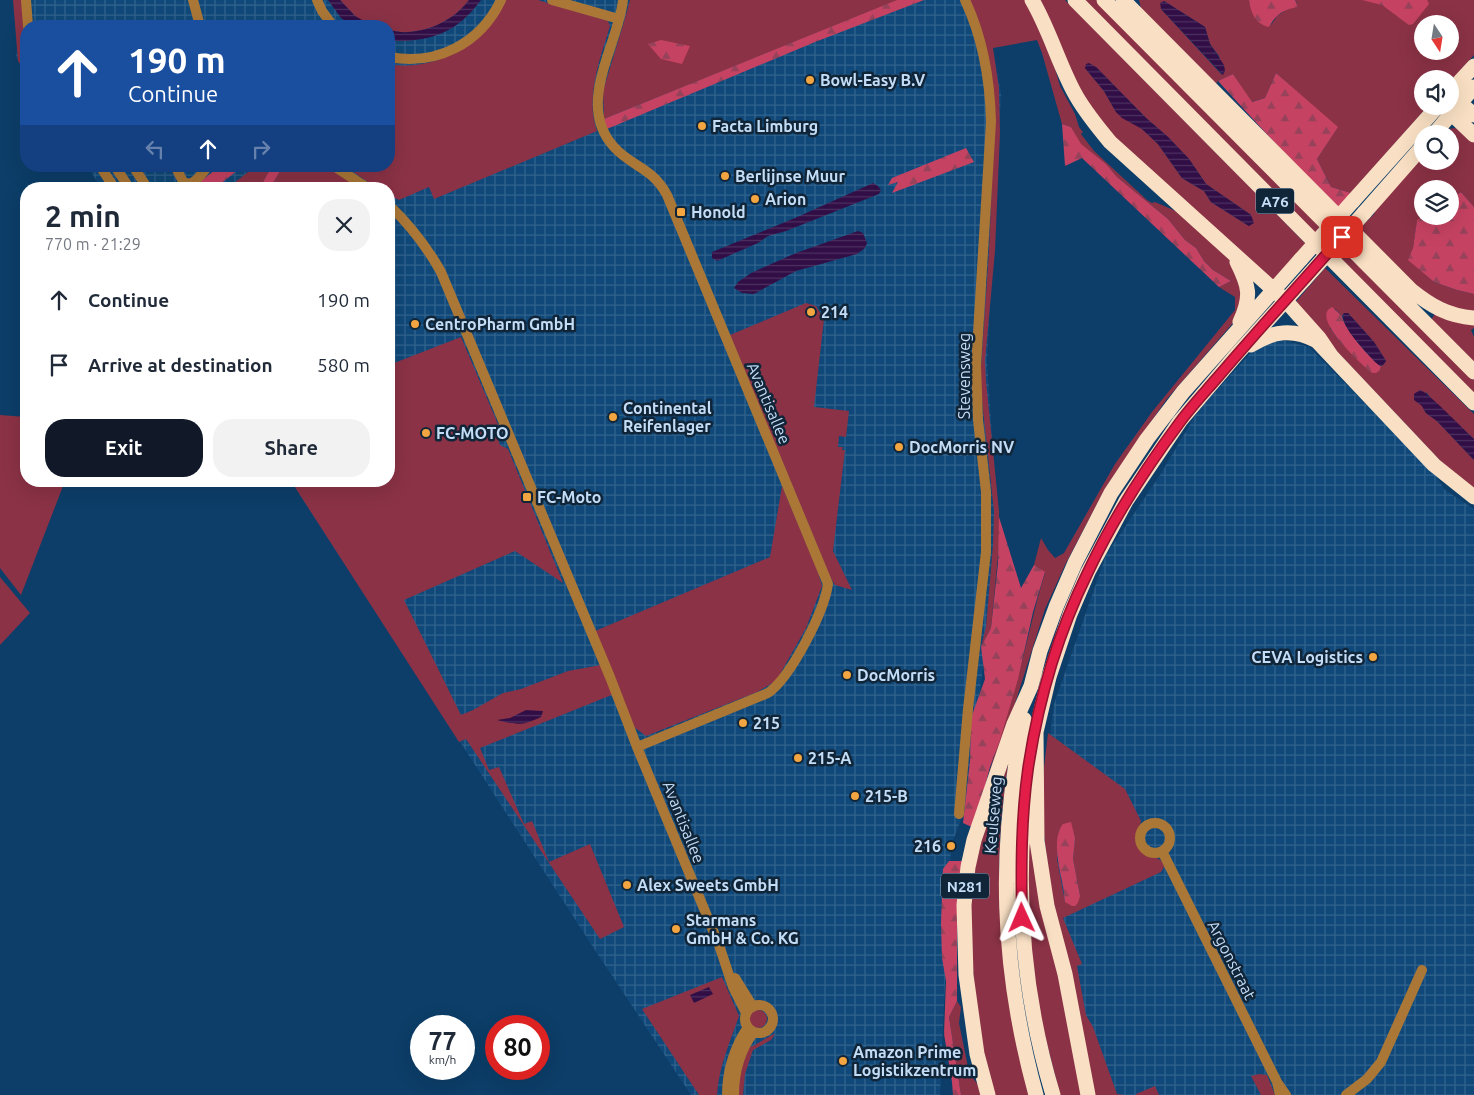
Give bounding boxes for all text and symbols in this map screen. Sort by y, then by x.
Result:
north arrow [1414,15,1459,60]
map controls [1414,15,1459,225]
icon: ahead [45,40,110,105]
text: 190 m [128,40,226,80]
button: sound [1414,70,1459,115]
place label: Bowl-Easy B.V [820,71,926,89]
marker: Bowl-Easy B.V [804,74,816,86]
text: Continue [128,81,218,106]
place label: Facta Limburg [712,117,818,135]
marker: Facta Limburg [696,120,708,132]
button: search [1414,125,1459,170]
icon: left [141,135,169,163]
icon: ahead [194,135,222,163]
icon: right [247,135,275,163]
place label: Berlijnse Muur [735,167,845,185]
marker: Berlijnse Muur [719,170,731,182]
button: layers [1414,180,1459,225]
road number: A76 [1256,188,1294,214]
place label: Arion [765,190,806,208]
marker: Arion [749,193,761,205]
text: 2 min [45,199,121,233]
button: close [318,199,370,251]
place label: Honold [691,203,746,221]
marker: Honold [675,206,687,218]
pin [1321,216,1363,258]
icon: arrive [1328,223,1356,251]
text: 770 m · 21:29 [45,235,141,253]
icon: ahead [45,286,73,314]
text: Continue [88,289,169,311]
text: 190 m [317,289,370,311]
place label: 214 [821,303,848,321]
marker: 214 [805,306,817,318]
place label: CentroPharm GmbH [425,315,575,333]
marker: CentroPharm GmbH [409,318,421,330]
street label: Stevensweg [955,333,973,419]
icon: arrive [45,351,73,379]
text: Arrive at destination [88,354,273,376]
text: 580 m [317,354,370,376]
street label: Avantisallee [744,360,794,446]
place label: Continental Reifenlager [623,399,712,435]
marker: Continental Reifenlager [607,411,619,423]
button: Exit [45,419,203,477]
button: Share [213,419,370,477]
place label: FC-MOTO [436,424,508,442]
marker: FC-MOTO [420,427,432,439]
place label: DocMorris NV [909,438,1015,456]
marker: DocMorris NV [893,441,905,453]
place label: FC-Moto [537,488,601,506]
marker: FC-Moto [521,491,533,503]
place label: CEVA Logistics [1251,648,1363,666]
marker: CEVA Logistics [1367,651,1379,663]
place label: DocMorris [857,666,935,684]
marker: DocMorris [841,669,853,681]
place label: 215 [753,714,780,732]
marker: 215 [737,717,749,729]
place label: 215-A [808,749,852,767]
marker: 215-A [792,752,804,764]
street label: Keulseweg [981,775,1005,855]
street label: Avantisallee [659,778,709,866]
place label: 215-B [865,787,908,805]
marker: 215-B [849,790,861,802]
place label: 216 [914,837,941,855]
marker: 216 [945,840,957,852]
road number: N281 [941,874,989,898]
place label: Alex Sweets GmbH [637,876,779,894]
marker: Alex Sweets GmbH [621,879,633,891]
position arrow [995,891,1047,943]
place label: Starmans GmbH & Co. KG [686,911,799,947]
street label: Argonstraat [1204,918,1260,1003]
marker: Starmans GmbH & Co. KG [670,923,682,935]
speed limit sign: 80 [485,1015,550,1080]
text: 77 [428,1027,457,1055]
place label: Amazon Prime Logistikzentrum [853,1043,976,1079]
text: km/h [429,1053,456,1066]
marker: Amazon Prime Logistikzentrum [837,1055,849,1067]

